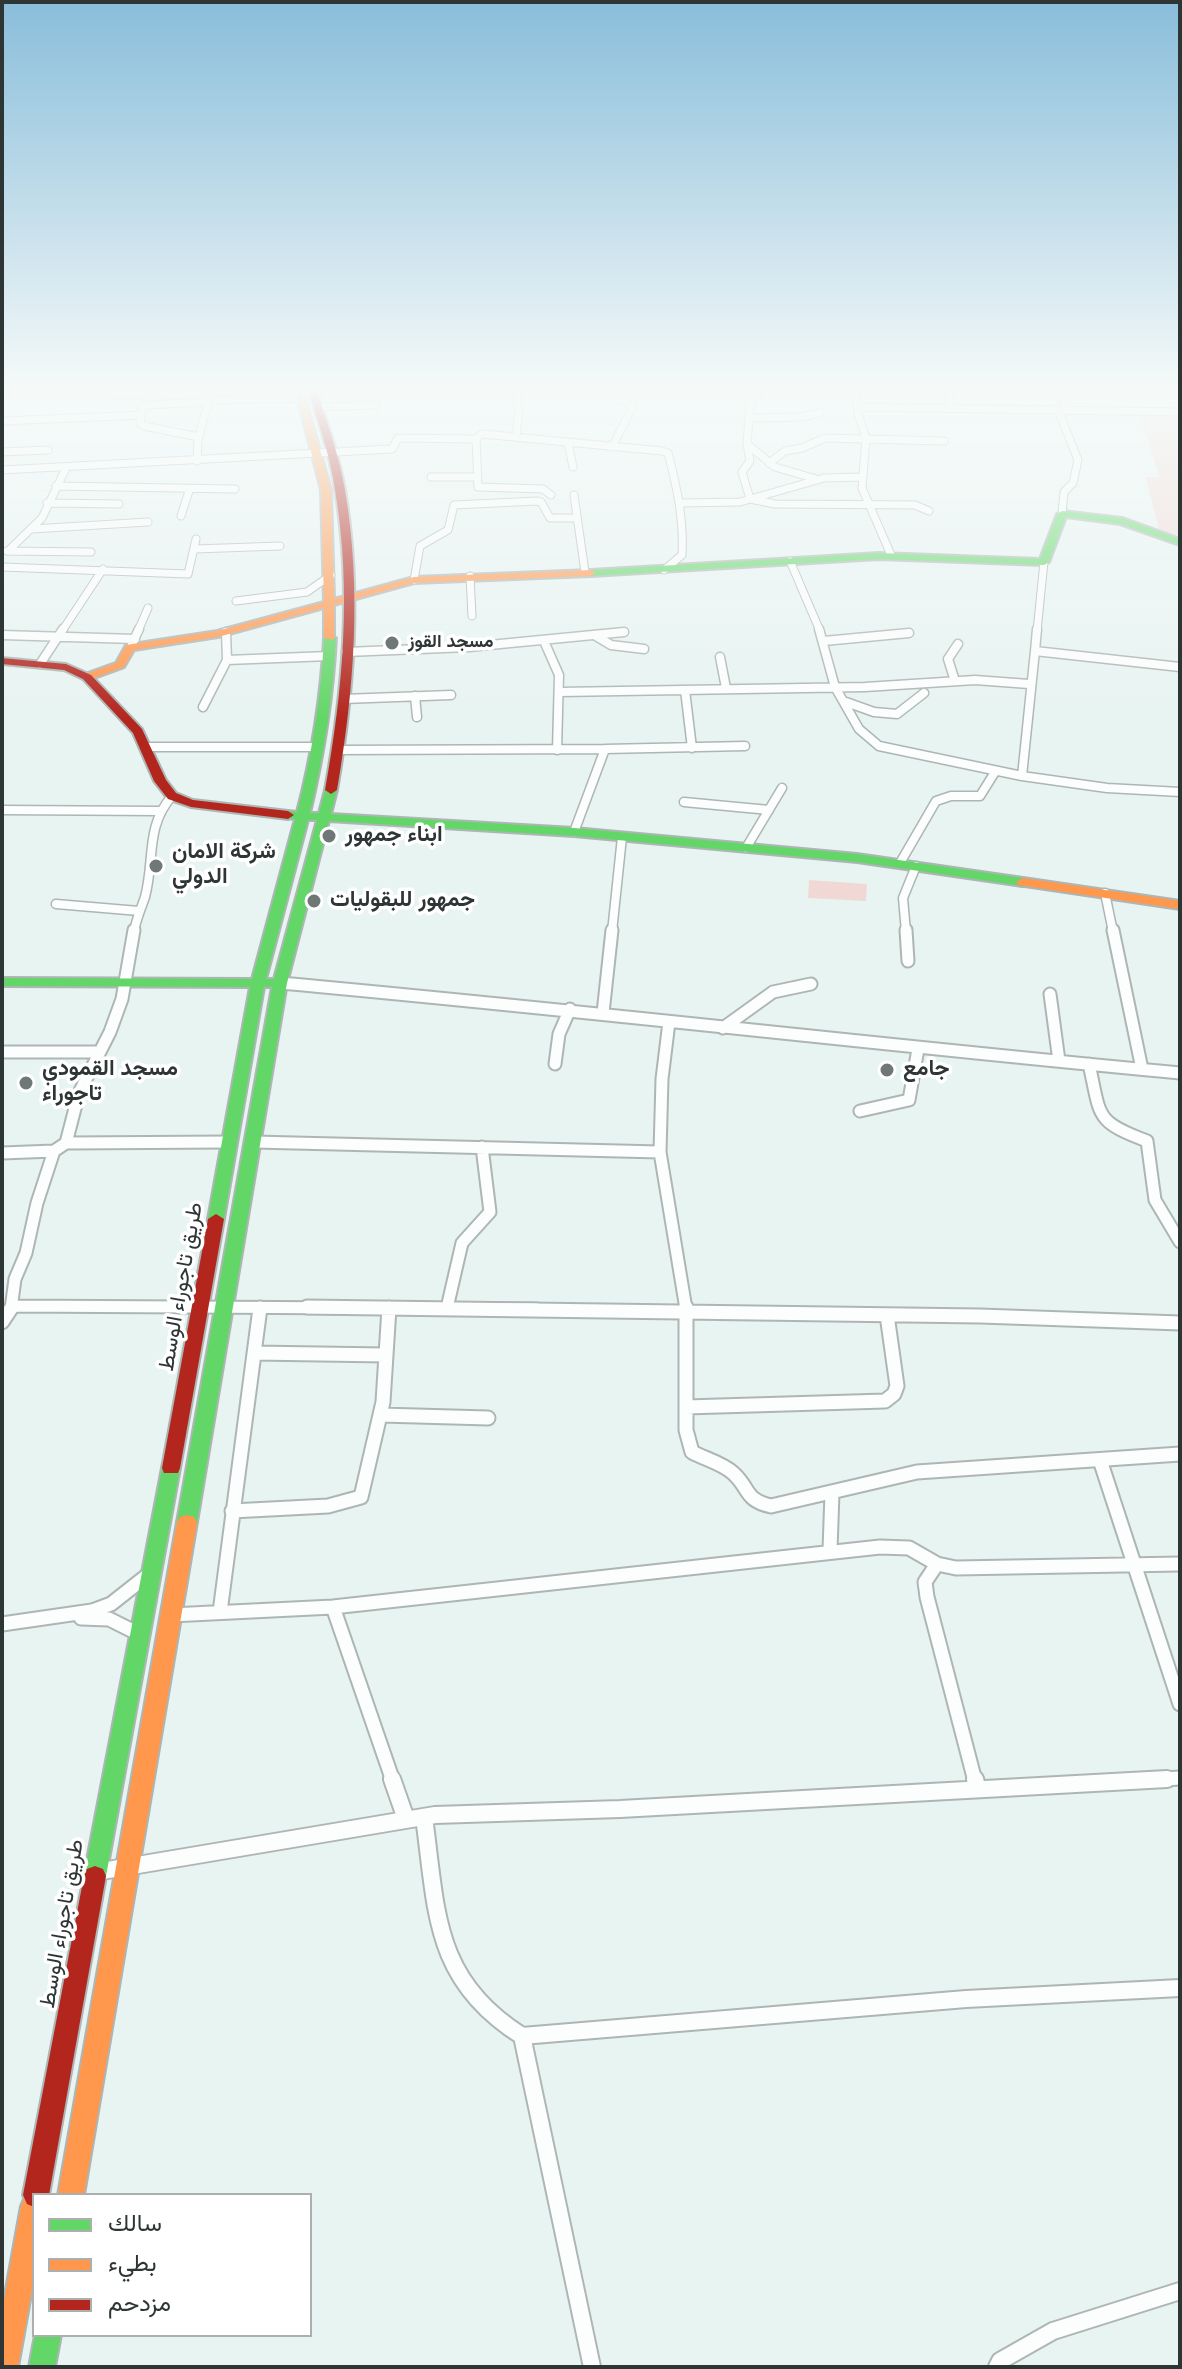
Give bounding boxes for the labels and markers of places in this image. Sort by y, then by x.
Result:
place label: مسجد القوز [408,632,494,654]
marker: مسجد القوز [383,634,401,652]
place label: ابناء جمهور [345,823,443,849]
marker: ابناء جمهور [320,827,338,845]
place label: شركة الامان الدولي [172,840,276,892]
marker: شركة الامان الدولي [147,857,165,875]
place label: جمهور للبقوليات [330,888,475,914]
marker: جمهور للبقوليات [305,892,323,910]
place label: مسجد القمودي تاجوراء [42,1057,178,1108]
place label: جامع [903,1057,949,1083]
marker: جامع [878,1061,896,1079]
marker: مسجد القمودي تاجوراء [17,1074,35,1092]

